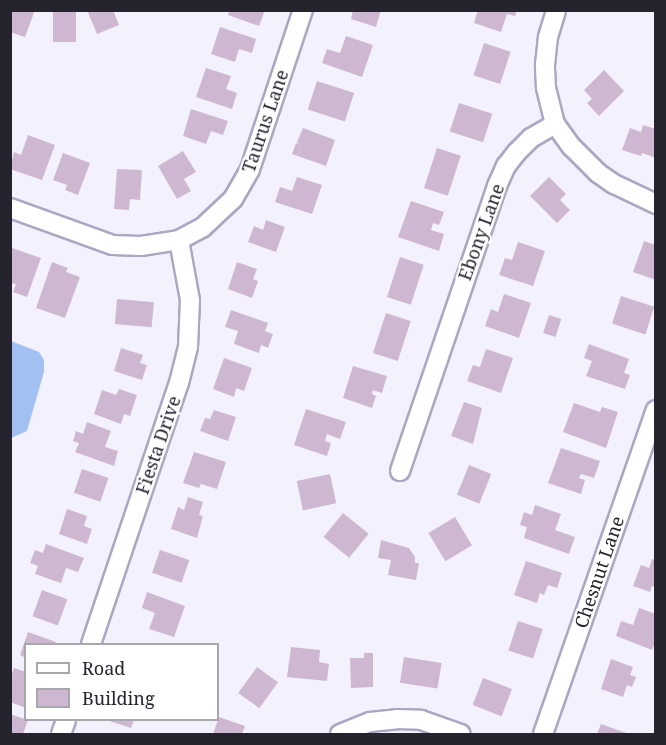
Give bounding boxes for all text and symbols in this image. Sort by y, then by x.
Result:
street label: Taurus Lane [237,67,293,175]
street label: Ebony Lane [454,181,508,283]
street label: Fiesta Drive [131,393,185,497]
street label: Chesnut Lane [570,513,628,631]
legend [24,643,219,721]
text: Road [82,656,125,680]
text: Building [82,686,155,710]

